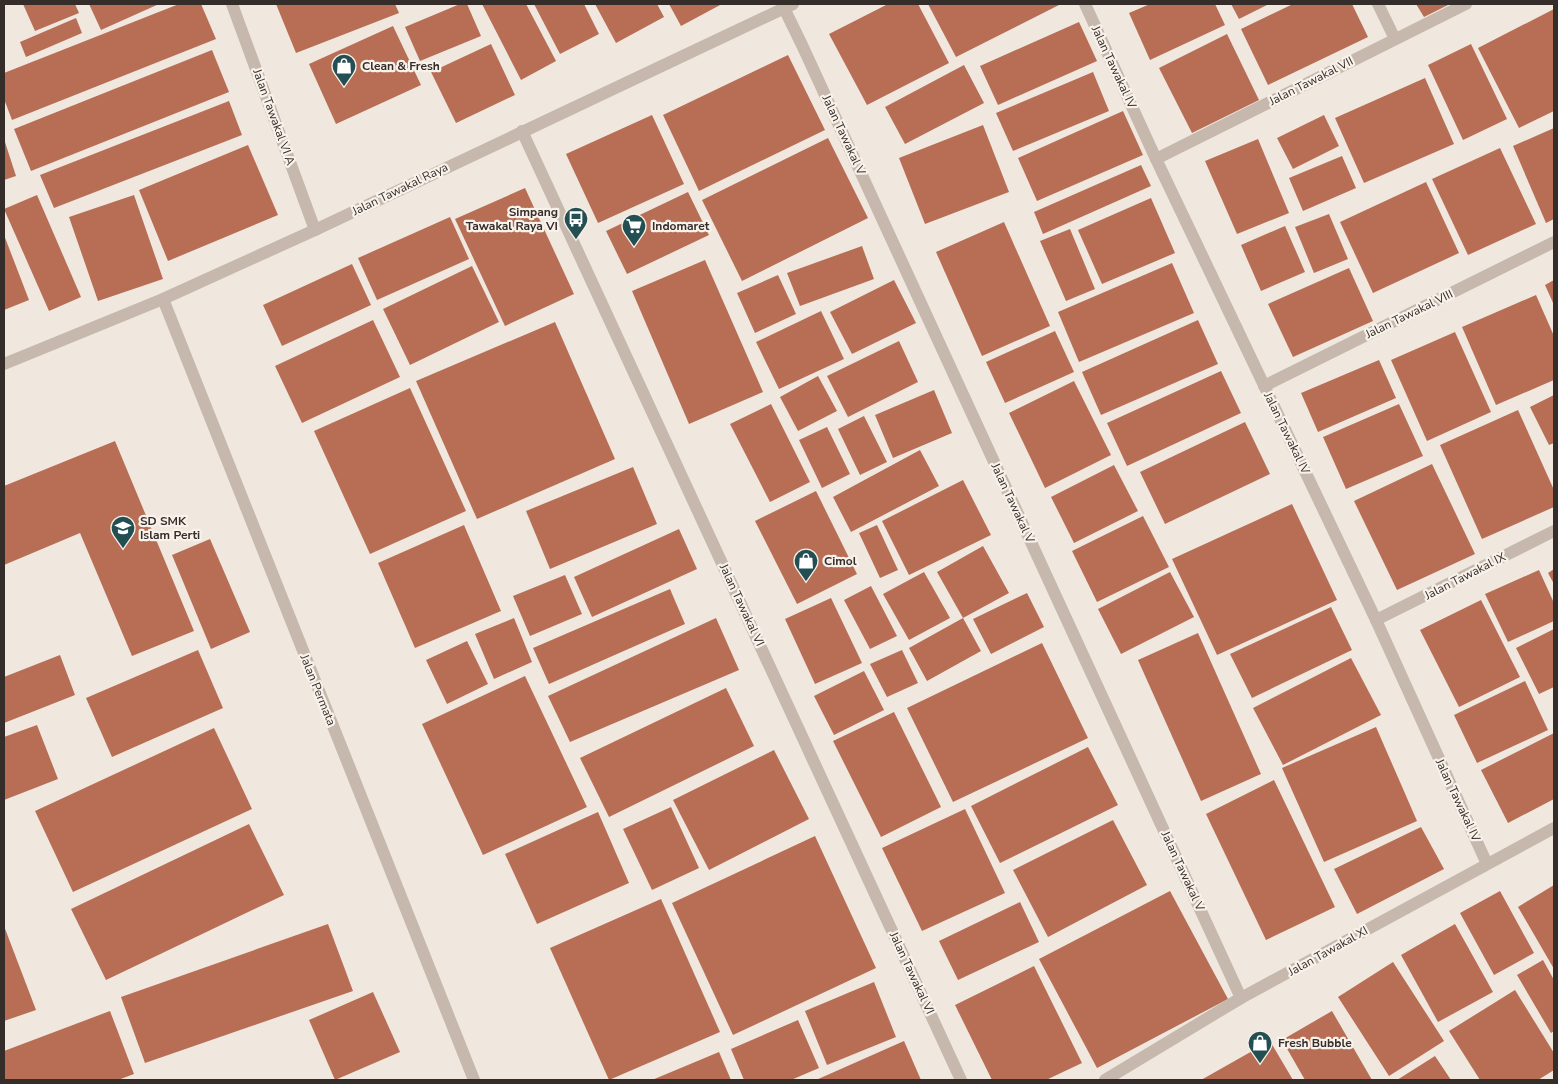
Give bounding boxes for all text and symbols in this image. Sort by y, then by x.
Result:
street label: Jalan Tawakal IV [1087,22,1140,111]
shop icon: Clean & Fresh [331,53,357,87]
street label: Jalan Tawakal VII [1265,53,1356,110]
place label: Clean & Fresh [362,58,440,74]
street label: Jalan Tawakal VI A [249,66,299,167]
street label: Jalan Tawakal V [818,92,870,178]
street label: Jalan Tawakal Raya [349,159,451,220]
place label: Simpang Tawakal Raya VI [466,204,558,234]
bus stop icon: Simpang Tawakal Raya VI [563,206,589,240]
supermarket icon: Indomaret [621,213,647,247]
place label: Indomaret [652,218,710,234]
street label: Jalan Tawakal VIII [1362,286,1455,343]
street label: Jalan Tawakal IV [1260,388,1314,477]
street label: Jalan Tawakal V [987,460,1039,546]
place label: SD SMK Islam Perti [140,513,200,543]
school or university icon: SD SMK Islam Perti [110,515,136,549]
shop icon: Cimol [793,548,819,582]
street label: Jalan Tawakal IX [1421,549,1508,604]
place label: Cimol [824,553,857,569]
street label: Jalan Tawakal VI [715,560,768,649]
street label: Jalan Permata [296,651,340,728]
street label: Jalan Tawakal IV [1431,755,1484,844]
street label: Jalan Tawakal V [1157,828,1209,914]
street label: Jalan Tawakal XI [1284,922,1371,980]
street label: Jalan Tawakal VI [885,928,938,1017]
shop icon: Fresh Bubble [1247,1030,1273,1064]
place label: Fresh Bubble [1278,1035,1352,1051]

